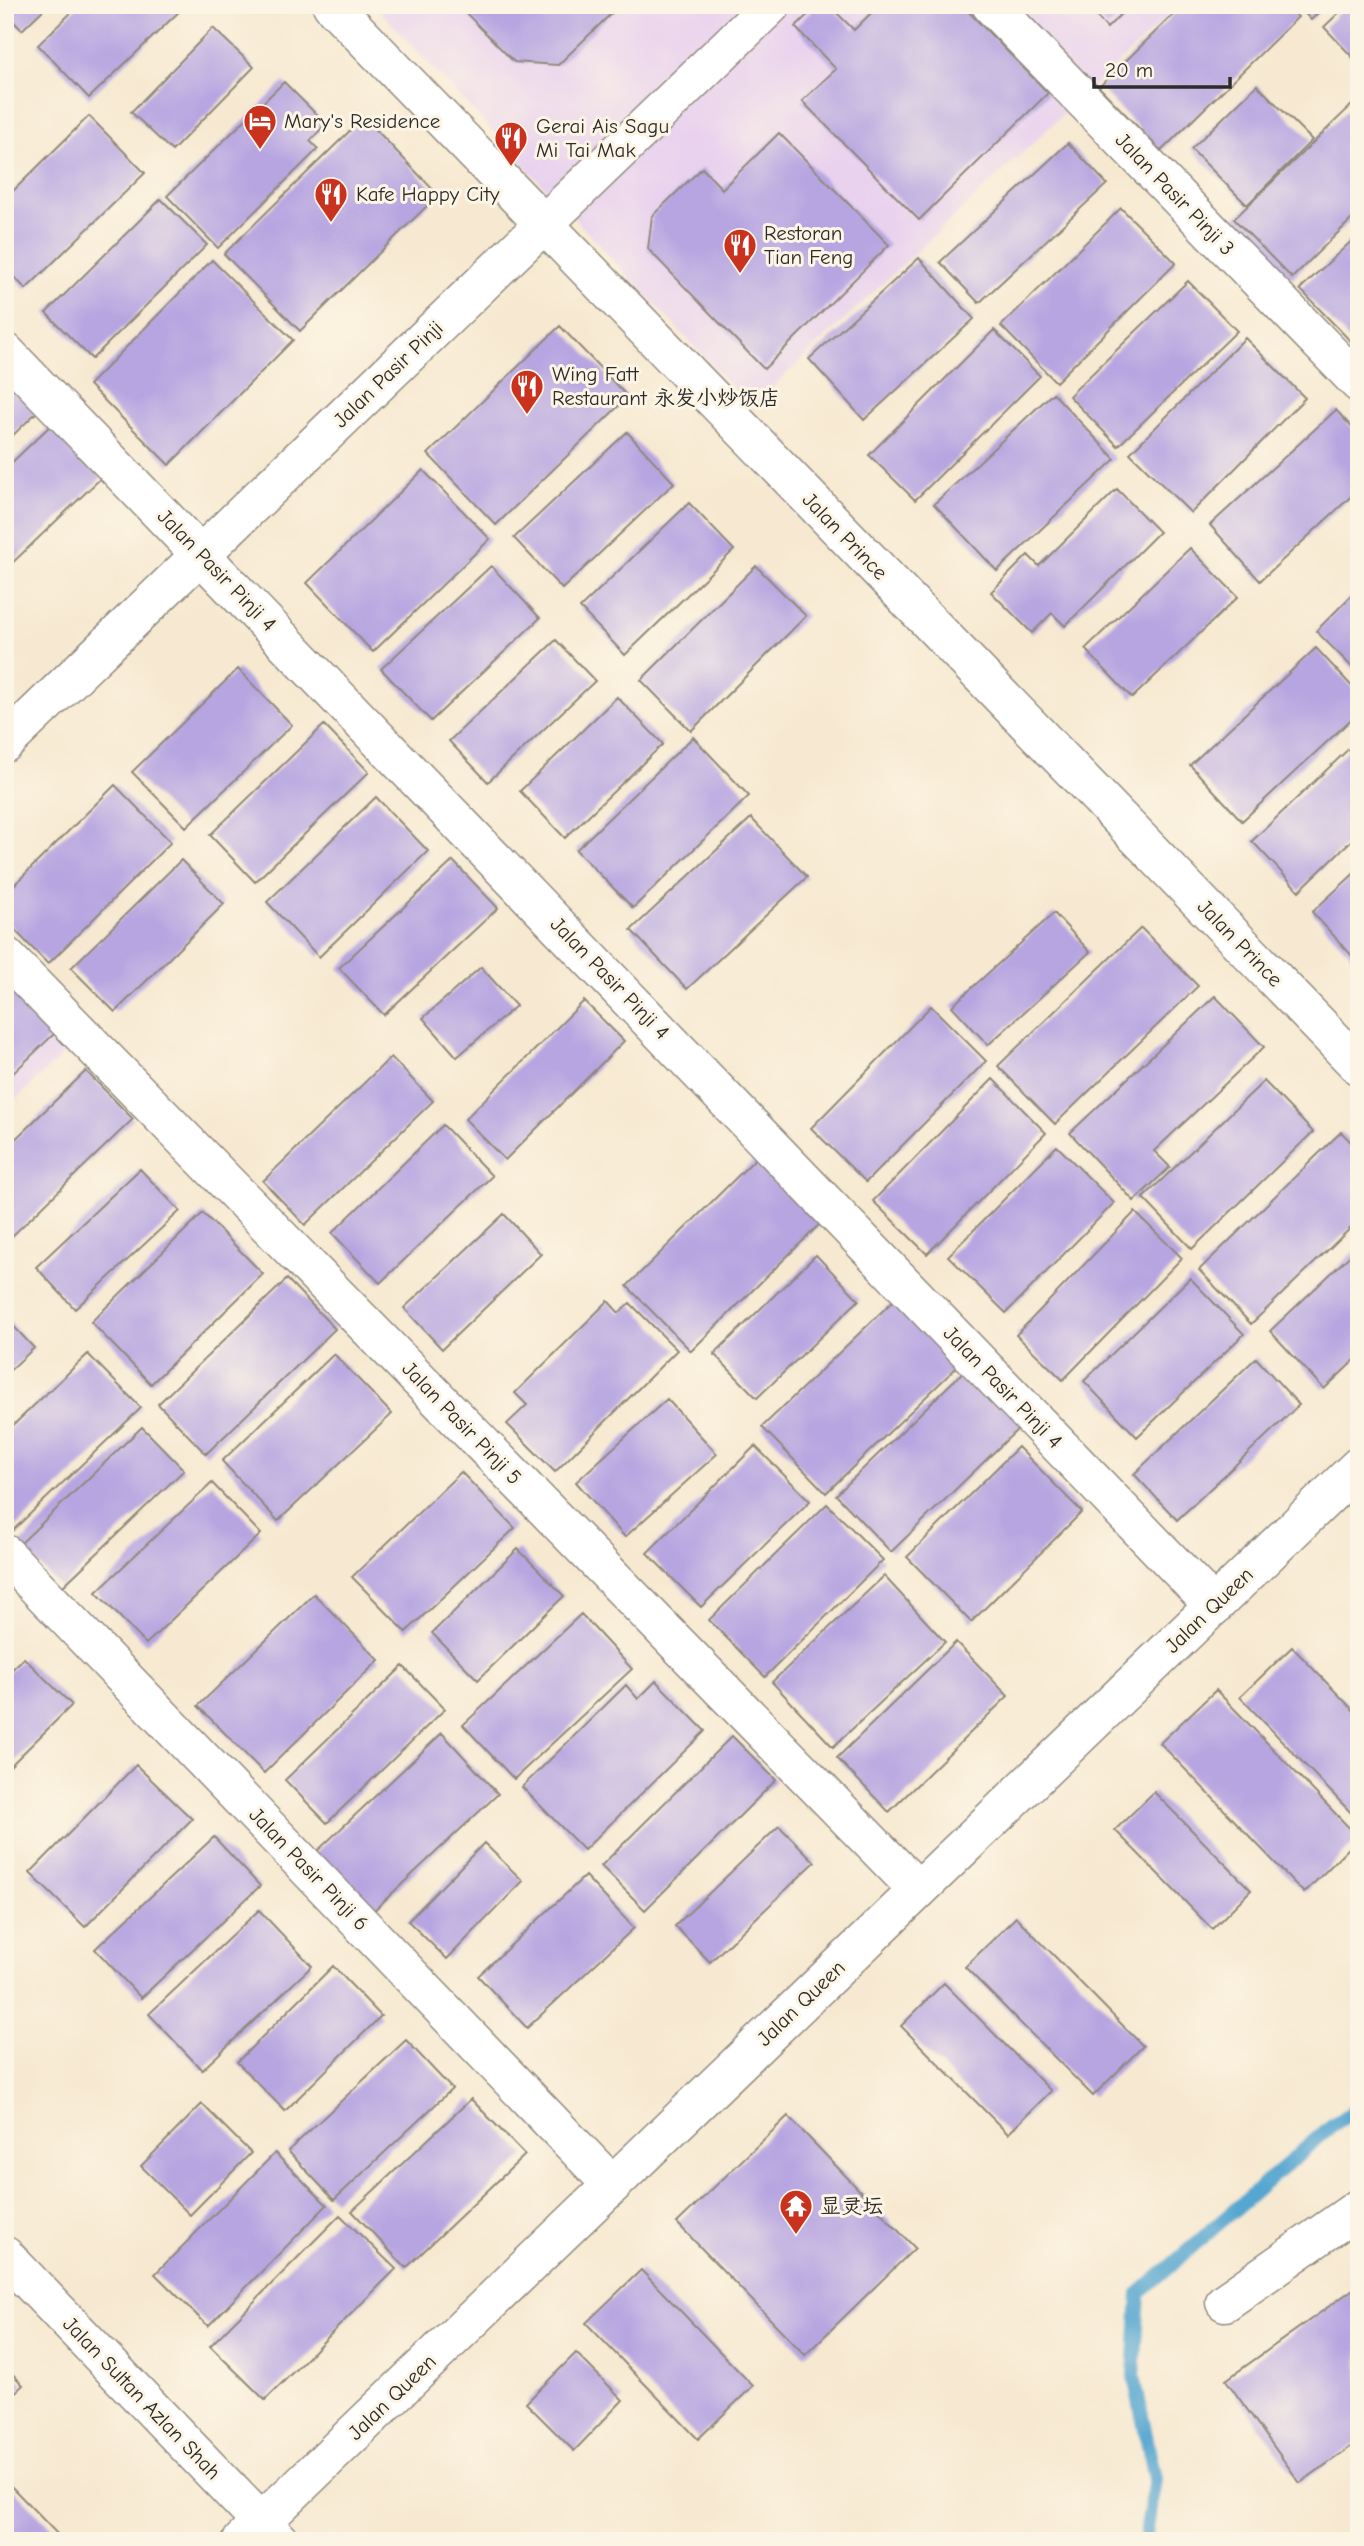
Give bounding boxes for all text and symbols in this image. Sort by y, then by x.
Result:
scale bar [1094,46,1231,90]
text: 20 m [1105,58,1153,82]
hotel icon: Mary's Residence [241,102,279,151]
place label: Mary's Residence [284,109,440,133]
place label: Gerai Ais Sagu Mi Tai Mak [536,114,669,162]
restaurant icon: Gerai Ais Sagu Mi Tai Mak [492,119,530,168]
street label: Jalan Pasir Pinji 3 [1111,128,1239,260]
restaurant icon: Kafe Happy City [312,175,350,224]
place label: Kafe Happy City [356,182,500,206]
place label: Restoran Tian Feng [764,221,853,269]
restaurant icon: Restoran Tian Feng [721,226,759,275]
street label: Jalan Pasir Pinji [328,316,448,432]
place label: Wing Fatt Restaurant 永发小炒饭店 [552,362,780,410]
restaurant icon: Wing Fatt Restaurant 永发小炒饭店 [508,367,546,416]
street label: Jalan Prince [798,488,892,584]
street label: Jalan Pasir Pinji 4 [153,504,281,636]
street label: Jalan Prince [1193,895,1287,991]
street label: Jalan Pasir Pinji 4 [546,912,674,1044]
street label: Jalan Pasir Pinji 4 [939,1321,1067,1453]
street label: Jalan Pasir Pinji 5 [397,1357,527,1489]
street label: Jalan Queen [1160,1562,1258,1658]
street label: Jalan Pasir Pinji 6 [244,1803,374,1935]
street label: Jalan Queen [752,1955,850,2051]
temple icon: 显灵坛 [777,2187,815,2236]
place label: 显灵坛 [820,2194,883,2218]
street label: Jalan Sultan Azlan Shah [58,2312,226,2484]
street label: Jalan Queen [343,2349,441,2445]

